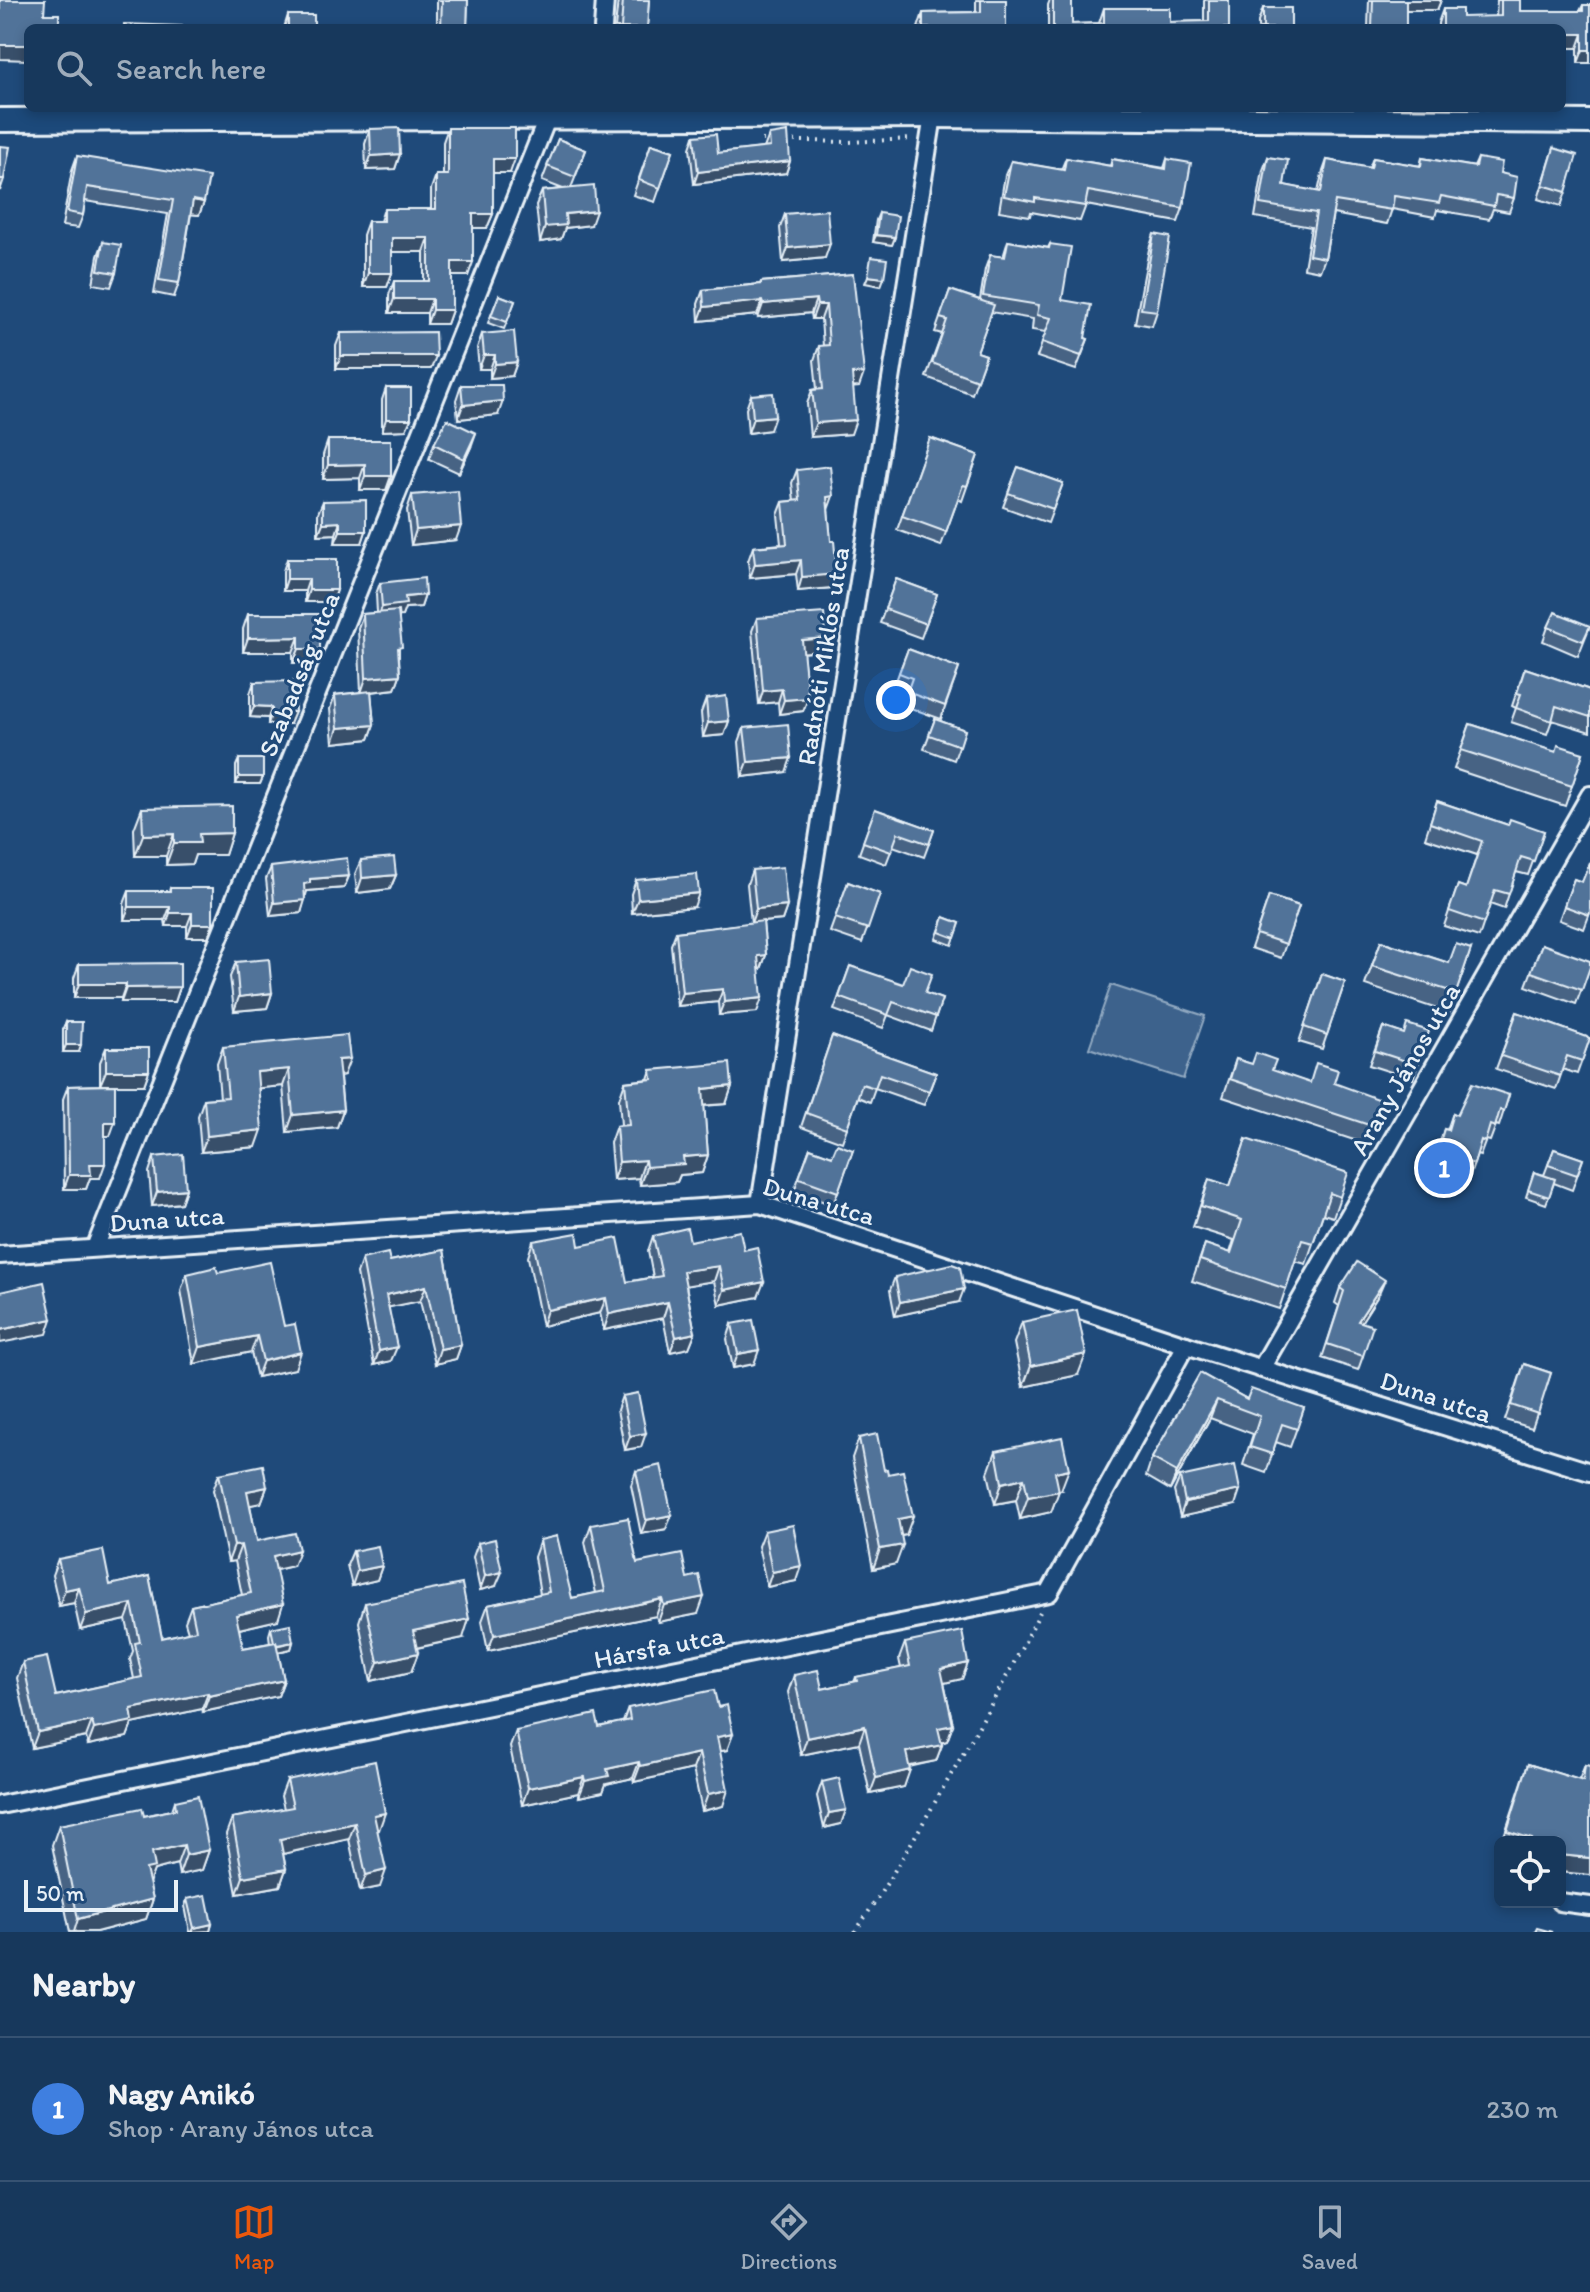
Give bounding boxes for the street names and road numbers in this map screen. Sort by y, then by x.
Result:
street label: Radnóti Miklós utca [790,544,856,767]
street label: Szabadság utca [251,587,347,761]
street label: Arany János utca [1343,977,1467,1161]
street label: Duna utca [759,1170,879,1232]
street label: Duna utca [109,1199,226,1239]
street label: Duna utca [1376,1364,1496,1430]
street label: Hársfa utca [591,1619,727,1675]

